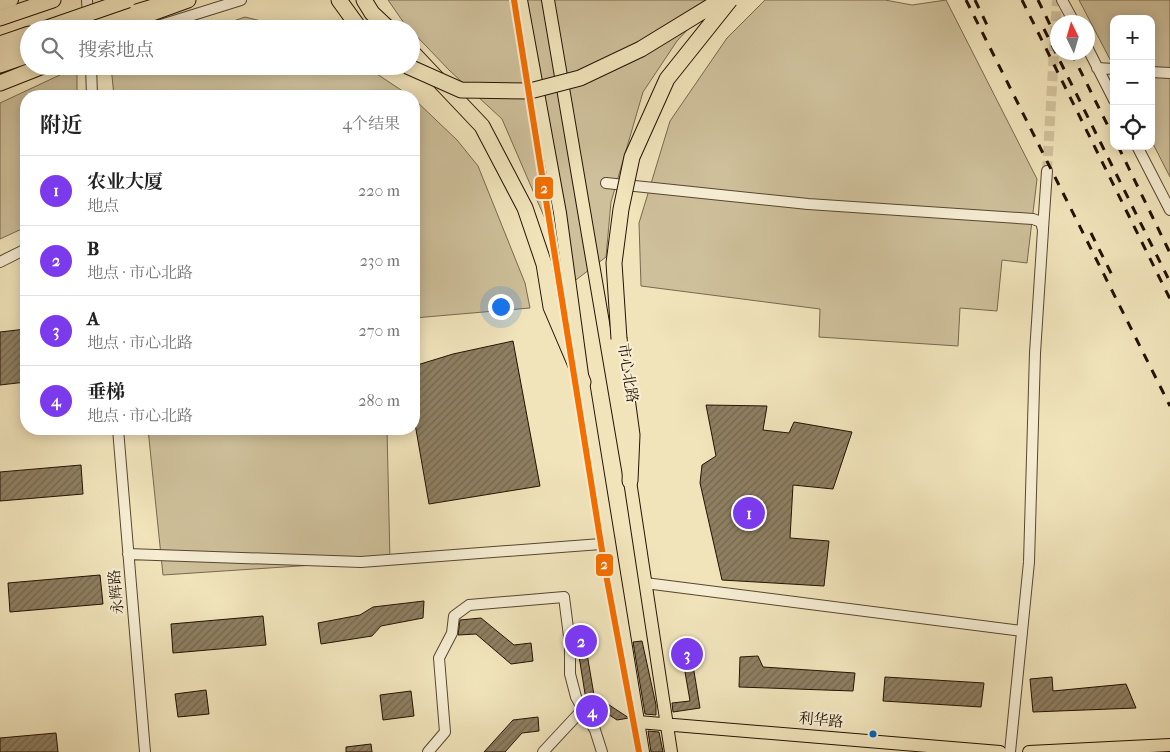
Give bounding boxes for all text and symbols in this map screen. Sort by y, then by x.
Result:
north arrow [1050,15,1095,60]
map controls [1110,15,1155,150]
button: + [1110,15,1155,60]
search box [20,20,420,75]
icon: search [38,34,66,62]
text: 搜索地点 [78,39,154,61]
button: − [1110,60,1155,105]
button: locate [1110,105,1155,150]
text: 附近 [40,113,82,137]
text: 4个结果 [343,114,400,133]
text: 农业大厦 [87,171,163,193]
line badge: 2 [534,176,554,200]
text: 2 [540,180,548,197]
text: 1 [53,181,59,200]
text: 220 m [358,181,400,200]
text: 地点 [87,196,119,215]
text: B [87,238,99,260]
text: 2 [52,251,60,270]
text: 230 m [360,251,400,270]
text: 地点 · 市心北路 [87,263,193,282]
your location [488,294,514,320]
text: A [87,308,99,330]
text: 3 [53,321,59,340]
text: 270 m [359,321,400,340]
text: 地点 · 市心北路 [87,333,193,352]
street label: 市心北路 [614,342,642,404]
text: 垂梯 [87,381,125,403]
text: 4 [51,391,61,410]
text: 280 m [358,391,400,410]
text: 地点 · 市心北路 [87,406,193,425]
pin: 1 [733,494,765,532]
line badge: 2 [595,553,614,577]
text: 2 [600,556,608,573]
street label: 永辉路 [105,569,127,615]
pin: 2 [565,622,597,660]
pin: 3 [671,635,703,673]
pin: 4 [576,692,608,730]
street label: 利华路 [798,709,844,731]
unlabelled marker [868,729,878,739]

